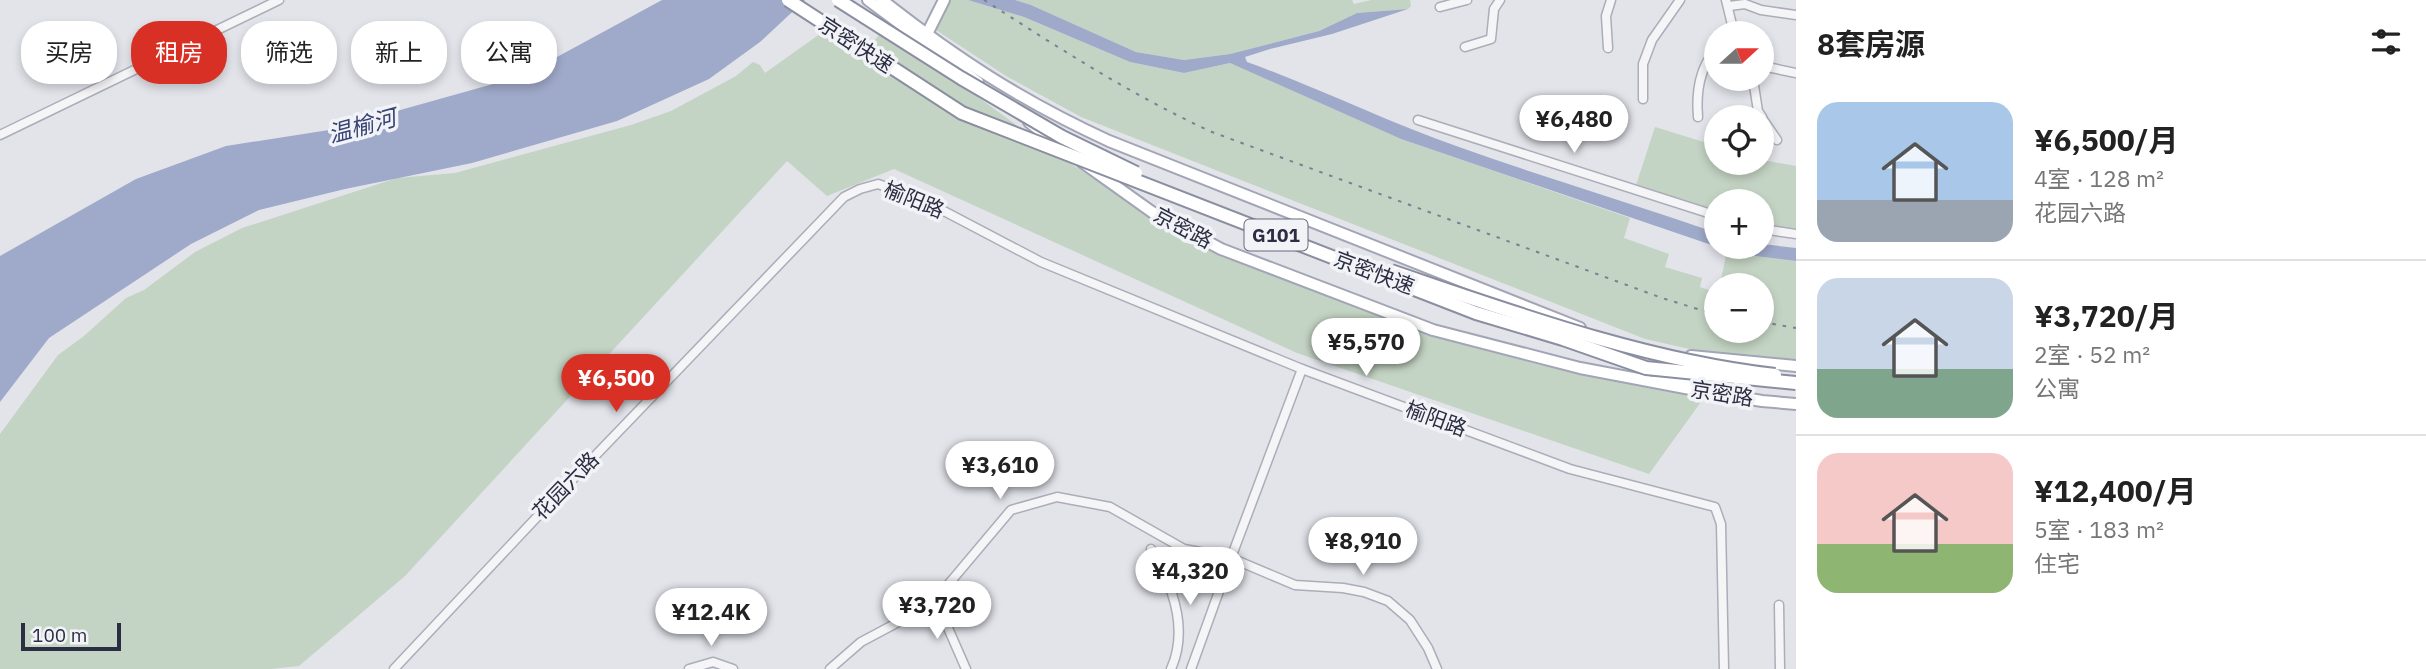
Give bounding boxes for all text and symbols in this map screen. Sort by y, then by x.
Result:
street label: 京密快速 [814,10,899,79]
chip: 买房 [21,21,117,84]
chip: 租房 [131,21,227,84]
chip: 筛选 [241,21,337,84]
chip: 新上 [351,21,447,84]
chip: 公寓 [461,21,557,84]
north arrow [1704,21,1774,91]
map controls [1704,21,1774,343]
icon: filters [2367,23,2405,61]
text: 8套房源 [1817,24,1925,63]
pin: ¥6,480 [1517,96,1631,155]
water label: 温榆河 [325,101,403,148]
text: ¥6,480 [1535,103,1613,133]
button: locate [1704,105,1774,175]
text: ¥6,500/月 [2034,120,2179,159]
icon: home [1873,130,1957,214]
text: 4室 · 128 m² [2034,163,2164,193]
street label: 榆阳路 [880,174,949,224]
button: + [1704,189,1774,259]
text: 花园六路 [2034,197,2126,227]
street label: 京密路 [1149,200,1218,254]
road number: G101 [1244,219,1308,250]
street label: 京密快速 [1330,244,1419,300]
button: − [1704,273,1774,343]
text: ¥3,720/月 [2034,296,2179,335]
icon: home [1873,306,1957,390]
pin: ¥5,570 [1309,318,1423,378]
text: ¥5,570 [1327,326,1405,356]
text: 2室 · 52 m² [2034,339,2150,369]
pin: ¥6,500 [559,354,673,414]
text: ¥6,500 [577,362,655,392]
text: 公寓 [2034,373,2080,403]
street label: 京密路 [1689,374,1755,412]
street label: 榆阳路 [1402,394,1471,442]
pin: ¥3,610 [943,442,1057,501]
street label: 花园六路 [526,445,605,525]
text: ¥3,610 [961,449,1039,479]
text: ¥12,400/月 [2034,471,2197,510]
icon: home [1873,481,1957,565]
text: 5室 · 183 m² [2034,514,2164,544]
pin: ¥8,910 [1306,518,1420,577]
text: ¥8,910 [1324,525,1402,555]
pin: ¥4,320 [1133,548,1247,607]
text: 住宅 [2034,548,2080,578]
text: ¥4,320 [1151,555,1229,585]
pin: ¥3,720 [880,582,994,641]
pin: ¥12.4K [654,588,768,648]
text: ¥3,720 [898,589,976,619]
text: ¥12.4K [671,596,751,626]
scale bar [21,620,121,652]
text: 100 m [32,623,87,647]

